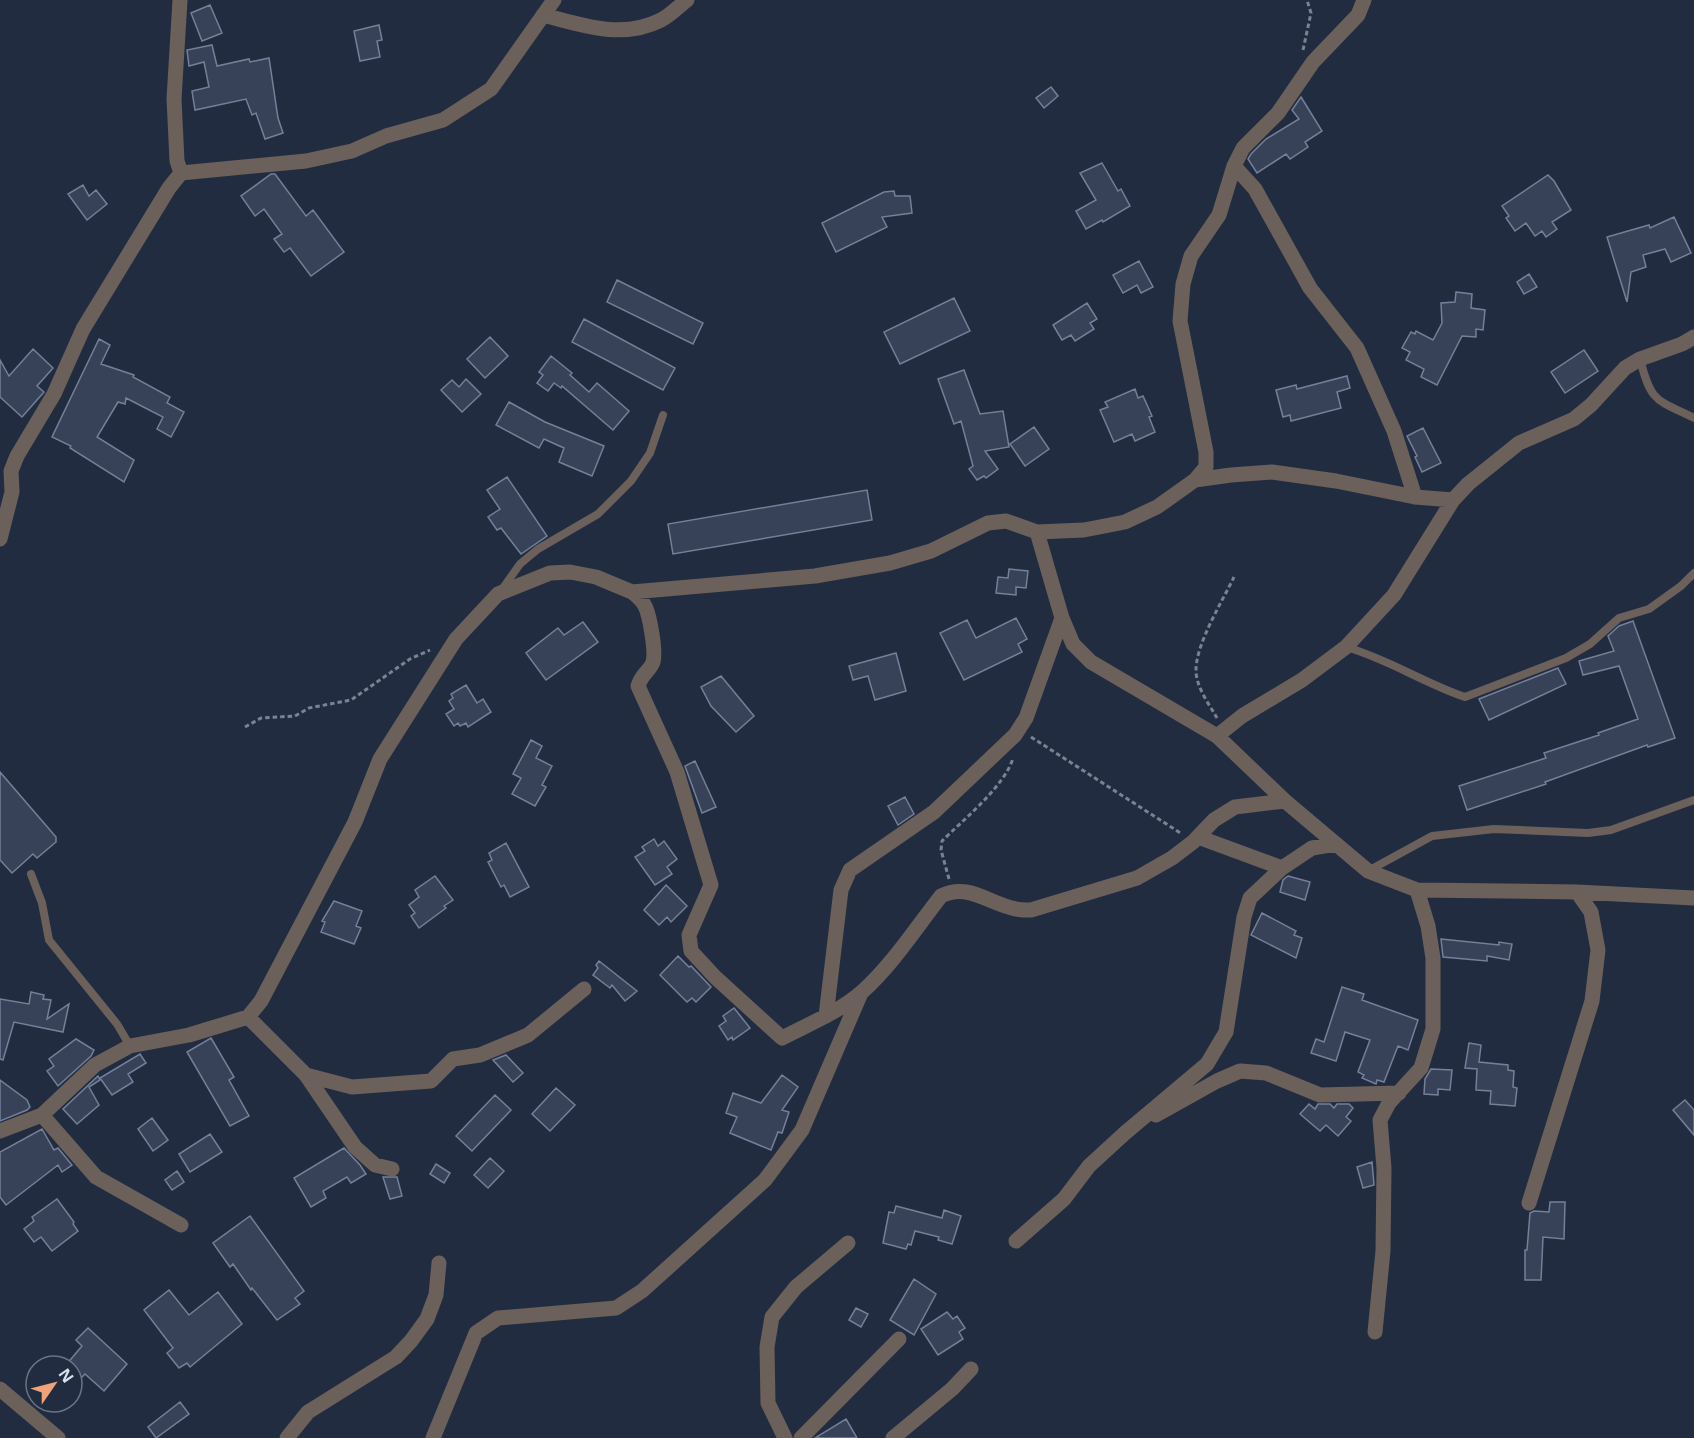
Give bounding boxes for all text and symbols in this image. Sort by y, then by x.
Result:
north arrow [24,1354,84,1414]
text: N [54,1364,79,1387]

